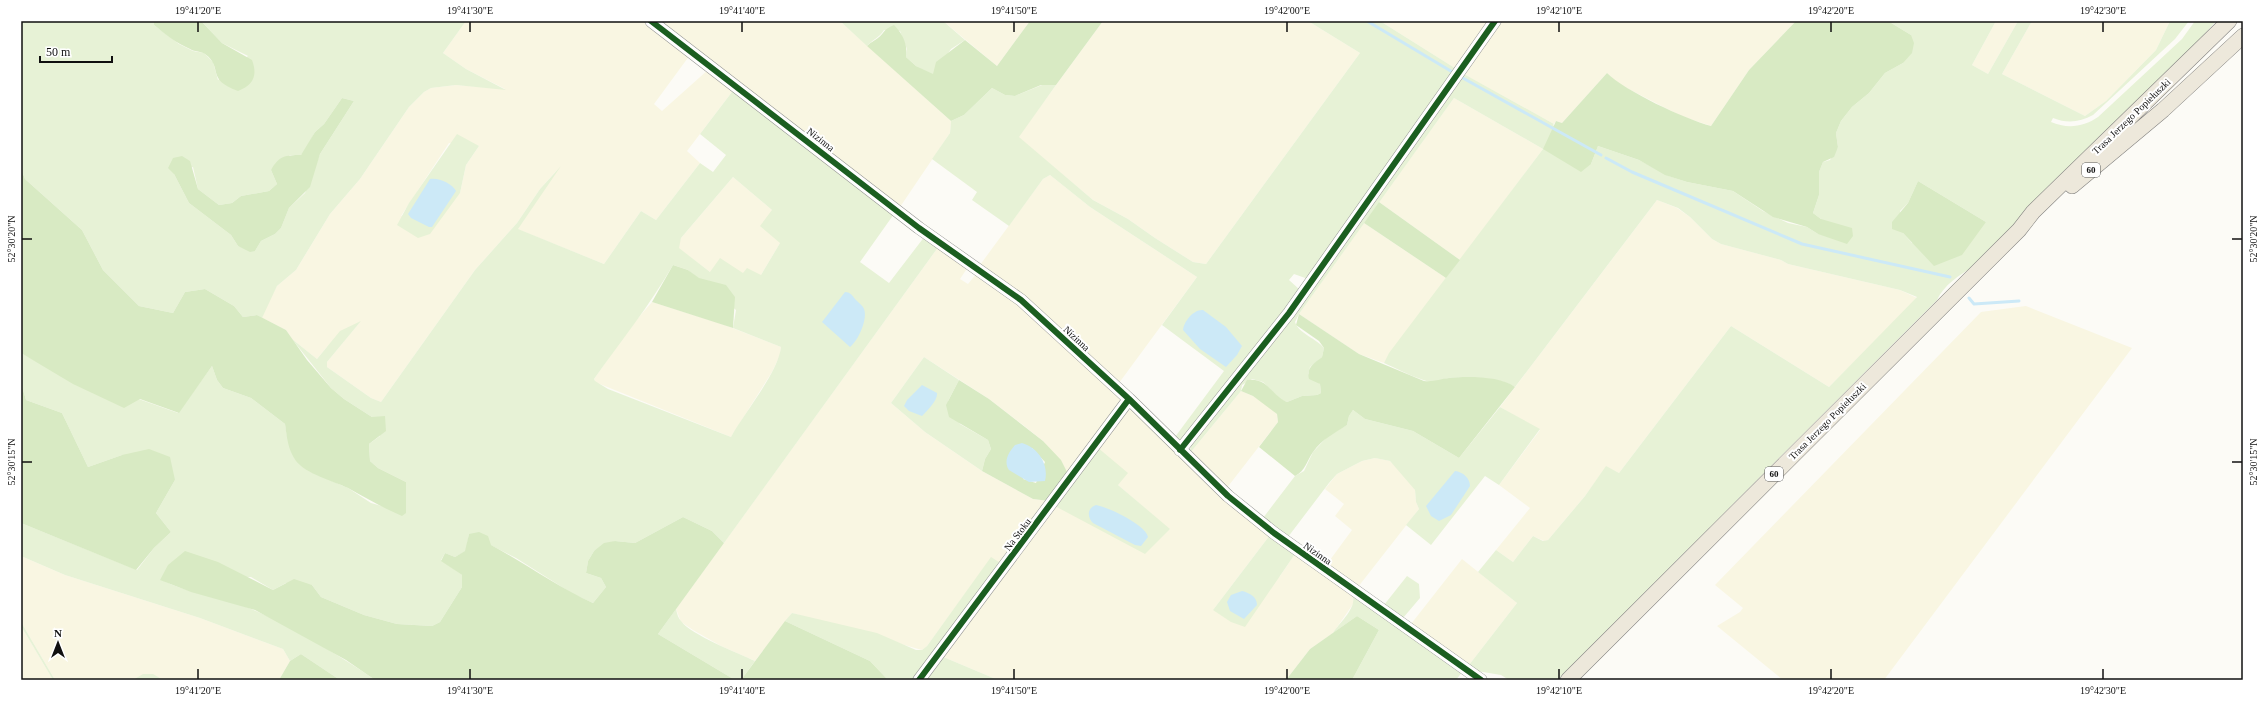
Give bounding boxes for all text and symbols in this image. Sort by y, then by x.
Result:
text: 19°41'20"E [175,5,221,16]
text: 19°41'30"E [447,5,493,16]
text: 19°41'40"E [719,5,765,16]
text: 19°41'50"E [991,5,1037,16]
text: 19°42'00"E [1264,5,1310,16]
text: 19°42'10"E [1536,5,1582,16]
text: 19°42'20"E [1808,5,1854,16]
text: 19°42'30"E [2080,5,2126,16]
scale bar [40,38,112,64]
text: 50 m [46,45,71,59]
street label: Trasa Jerzego Popiełuszki [2090,76,2173,156]
street label: Nizinna [805,125,837,154]
road number: 60 [2082,163,2100,177]
text: 52°30'20"N [6,215,17,263]
text: 52°30'20"N [2248,215,2259,263]
street label: Nizinna [1061,324,1092,354]
street label: Trasa Jerzego Popiełuszki [1787,381,1868,462]
text: 52°30'15"N [6,438,17,486]
text: 52°30'15"N [2248,438,2259,486]
road number: 60 [1765,467,1783,481]
street label: Na Stoku [1002,516,1033,553]
street label: Nizinna [1302,540,1334,567]
north arrow [38,623,78,663]
text: N [54,627,62,639]
text: 19°41'20"E [175,685,221,696]
text: 19°41'30"E [447,685,493,696]
text: 19°41'40"E [719,685,765,696]
text: 19°41'50"E [991,685,1037,696]
text: 19°42'00"E [1264,685,1310,696]
text: 19°42'10"E [1536,685,1582,696]
text: 19°42'20"E [1808,685,1854,696]
text: 19°42'30"E [2080,685,2126,696]

